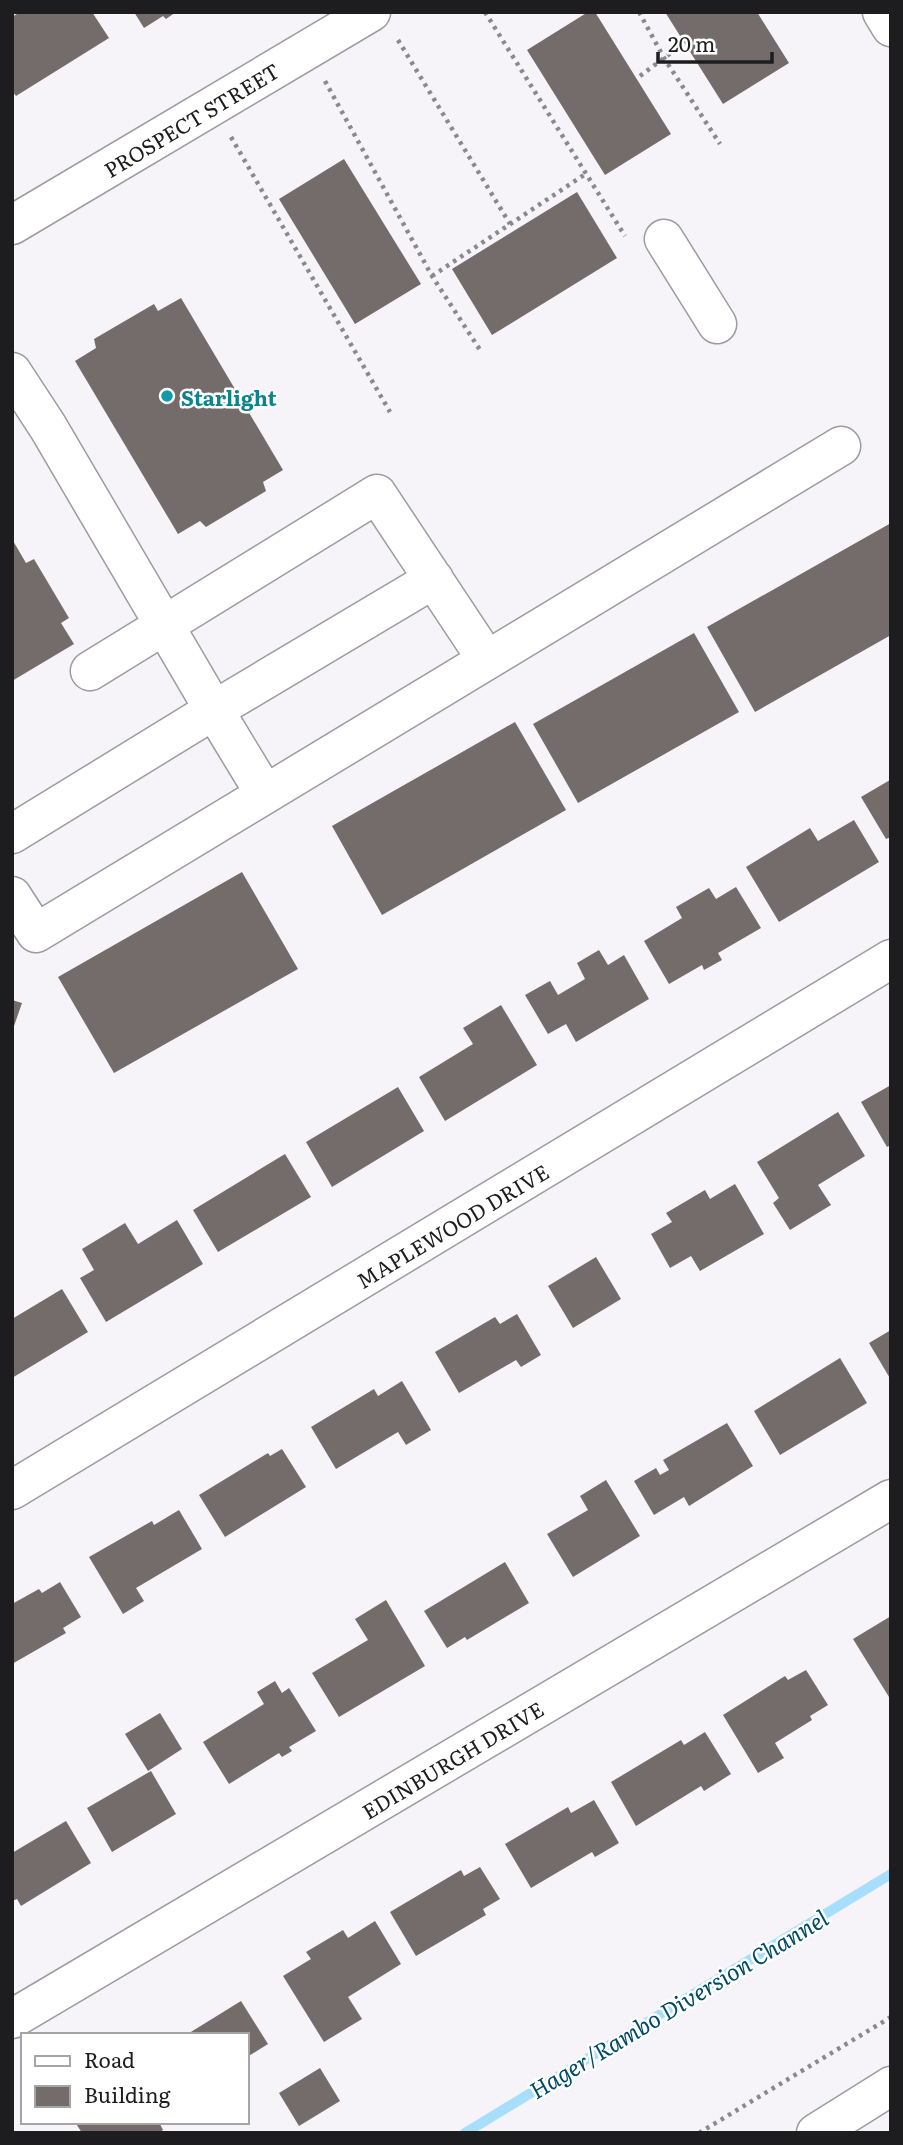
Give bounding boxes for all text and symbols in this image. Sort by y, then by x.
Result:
scale bar [658,21,772,65]
text: 20 m [668,27,715,58]
street label: PROSPECT STREET [97,54,285,184]
place label: Starlight [181,381,277,412]
marker: Starlight [159,388,175,404]
street label: MAPLEWOOD DRIVE [350,1155,554,1295]
street label: EDINBURGH DRIVE [355,1692,549,1826]
water label: Hager/Rambo Diversion Channel [522,1900,834,2106]
legend [21,2033,248,2124]
text: Road [84,2043,135,2074]
text: Building [84,2078,171,2109]

